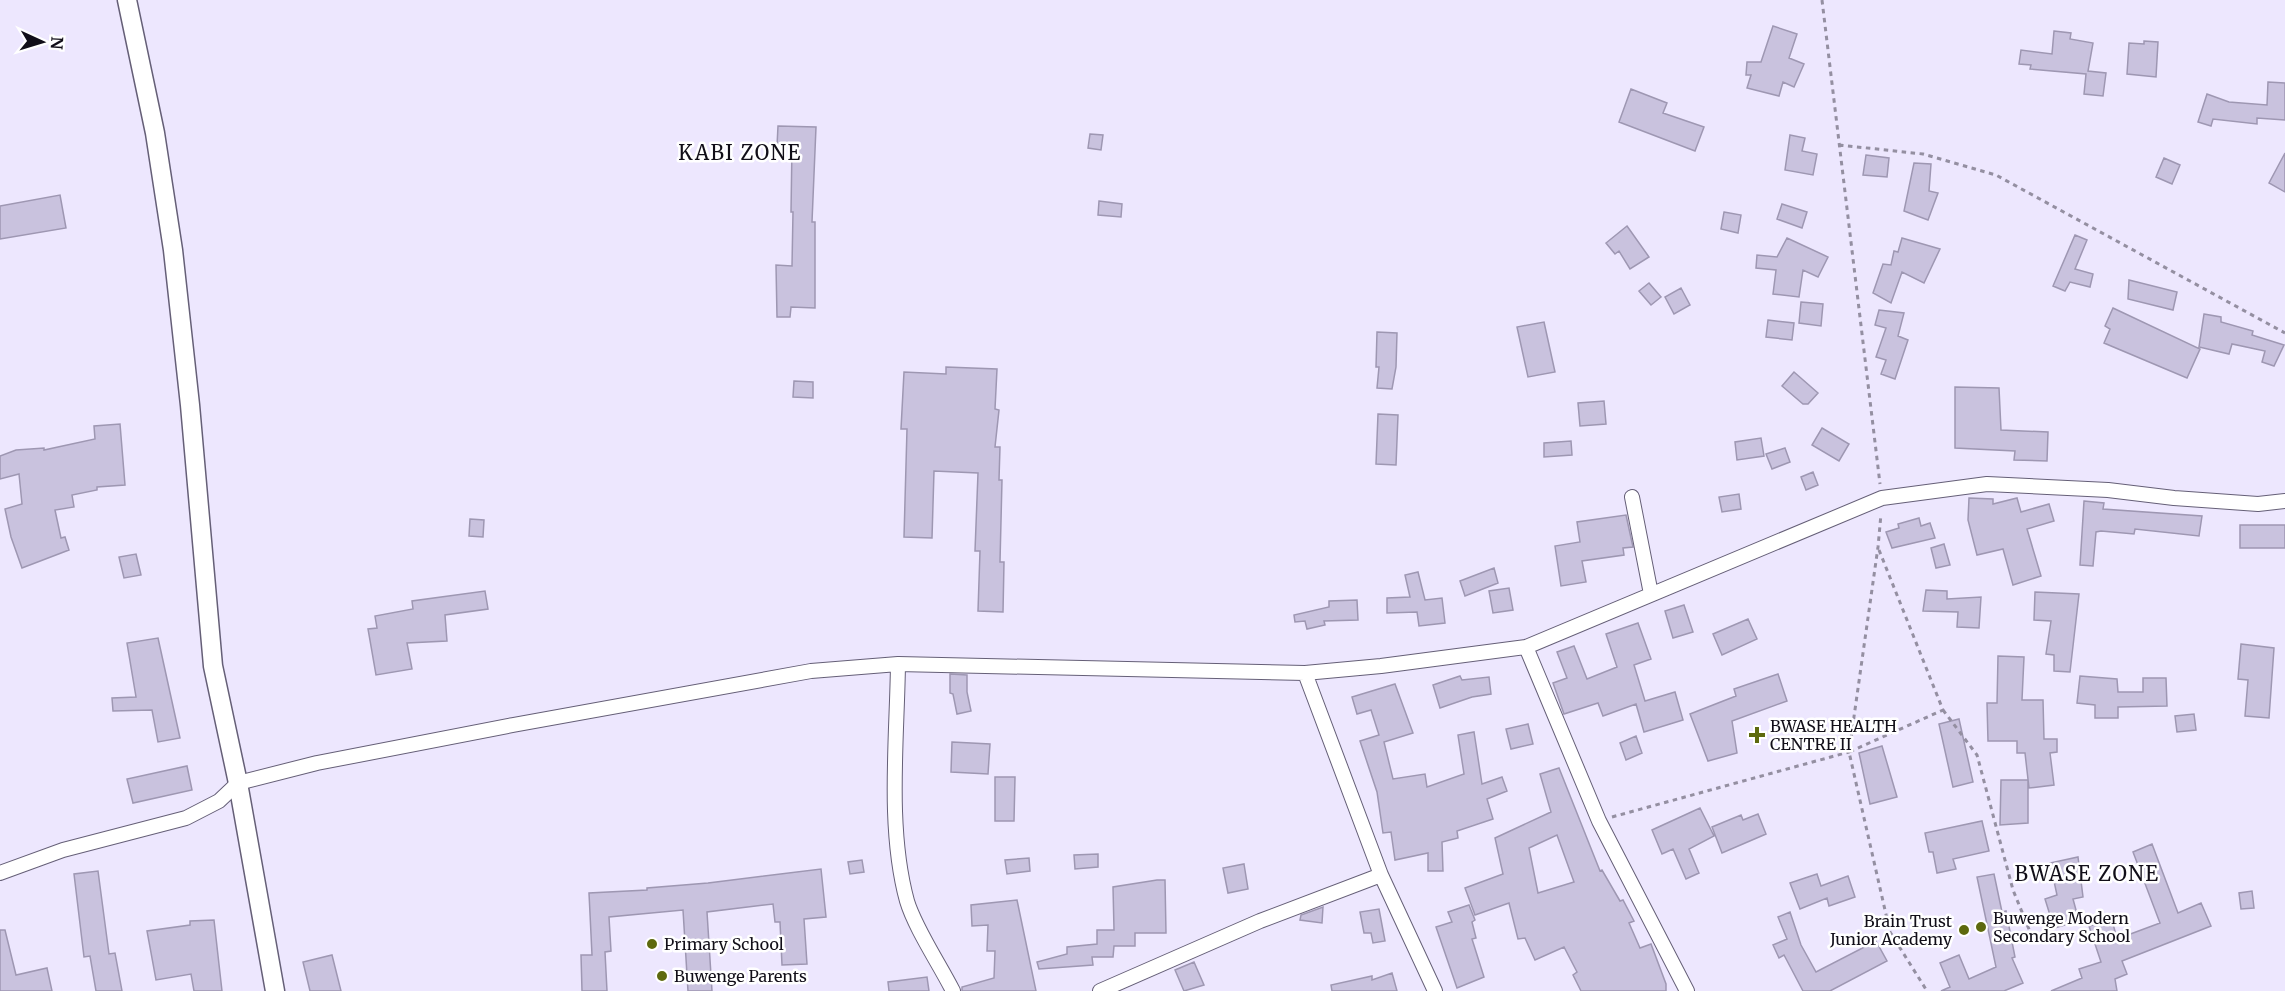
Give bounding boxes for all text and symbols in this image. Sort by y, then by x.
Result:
north arrow [12,12,72,72]
text: N [47,36,67,50]
district label: KABI ZONE [678,140,802,165]
place label: BWASE HEALTH CENTRE II [1770,716,1897,754]
marker: BWASE HEALTH CENTRE II [1748,726,1766,744]
district label: BWASE ZONE [2015,861,2159,886]
place label: Buwenge Modern Secondary School [1993,908,2130,946]
place label: Brain Trust Junior Academy [1829,911,1953,949]
marker: Buwenge Modern Secondary School [1974,920,1988,934]
marker: Brain Trust Junior Academy [1957,923,1971,937]
place label: Primary School [664,934,784,954]
marker: Primary School [645,937,659,951]
place label: Buwenge Parents [674,966,807,986]
marker: Buwenge Parents [655,969,669,983]

